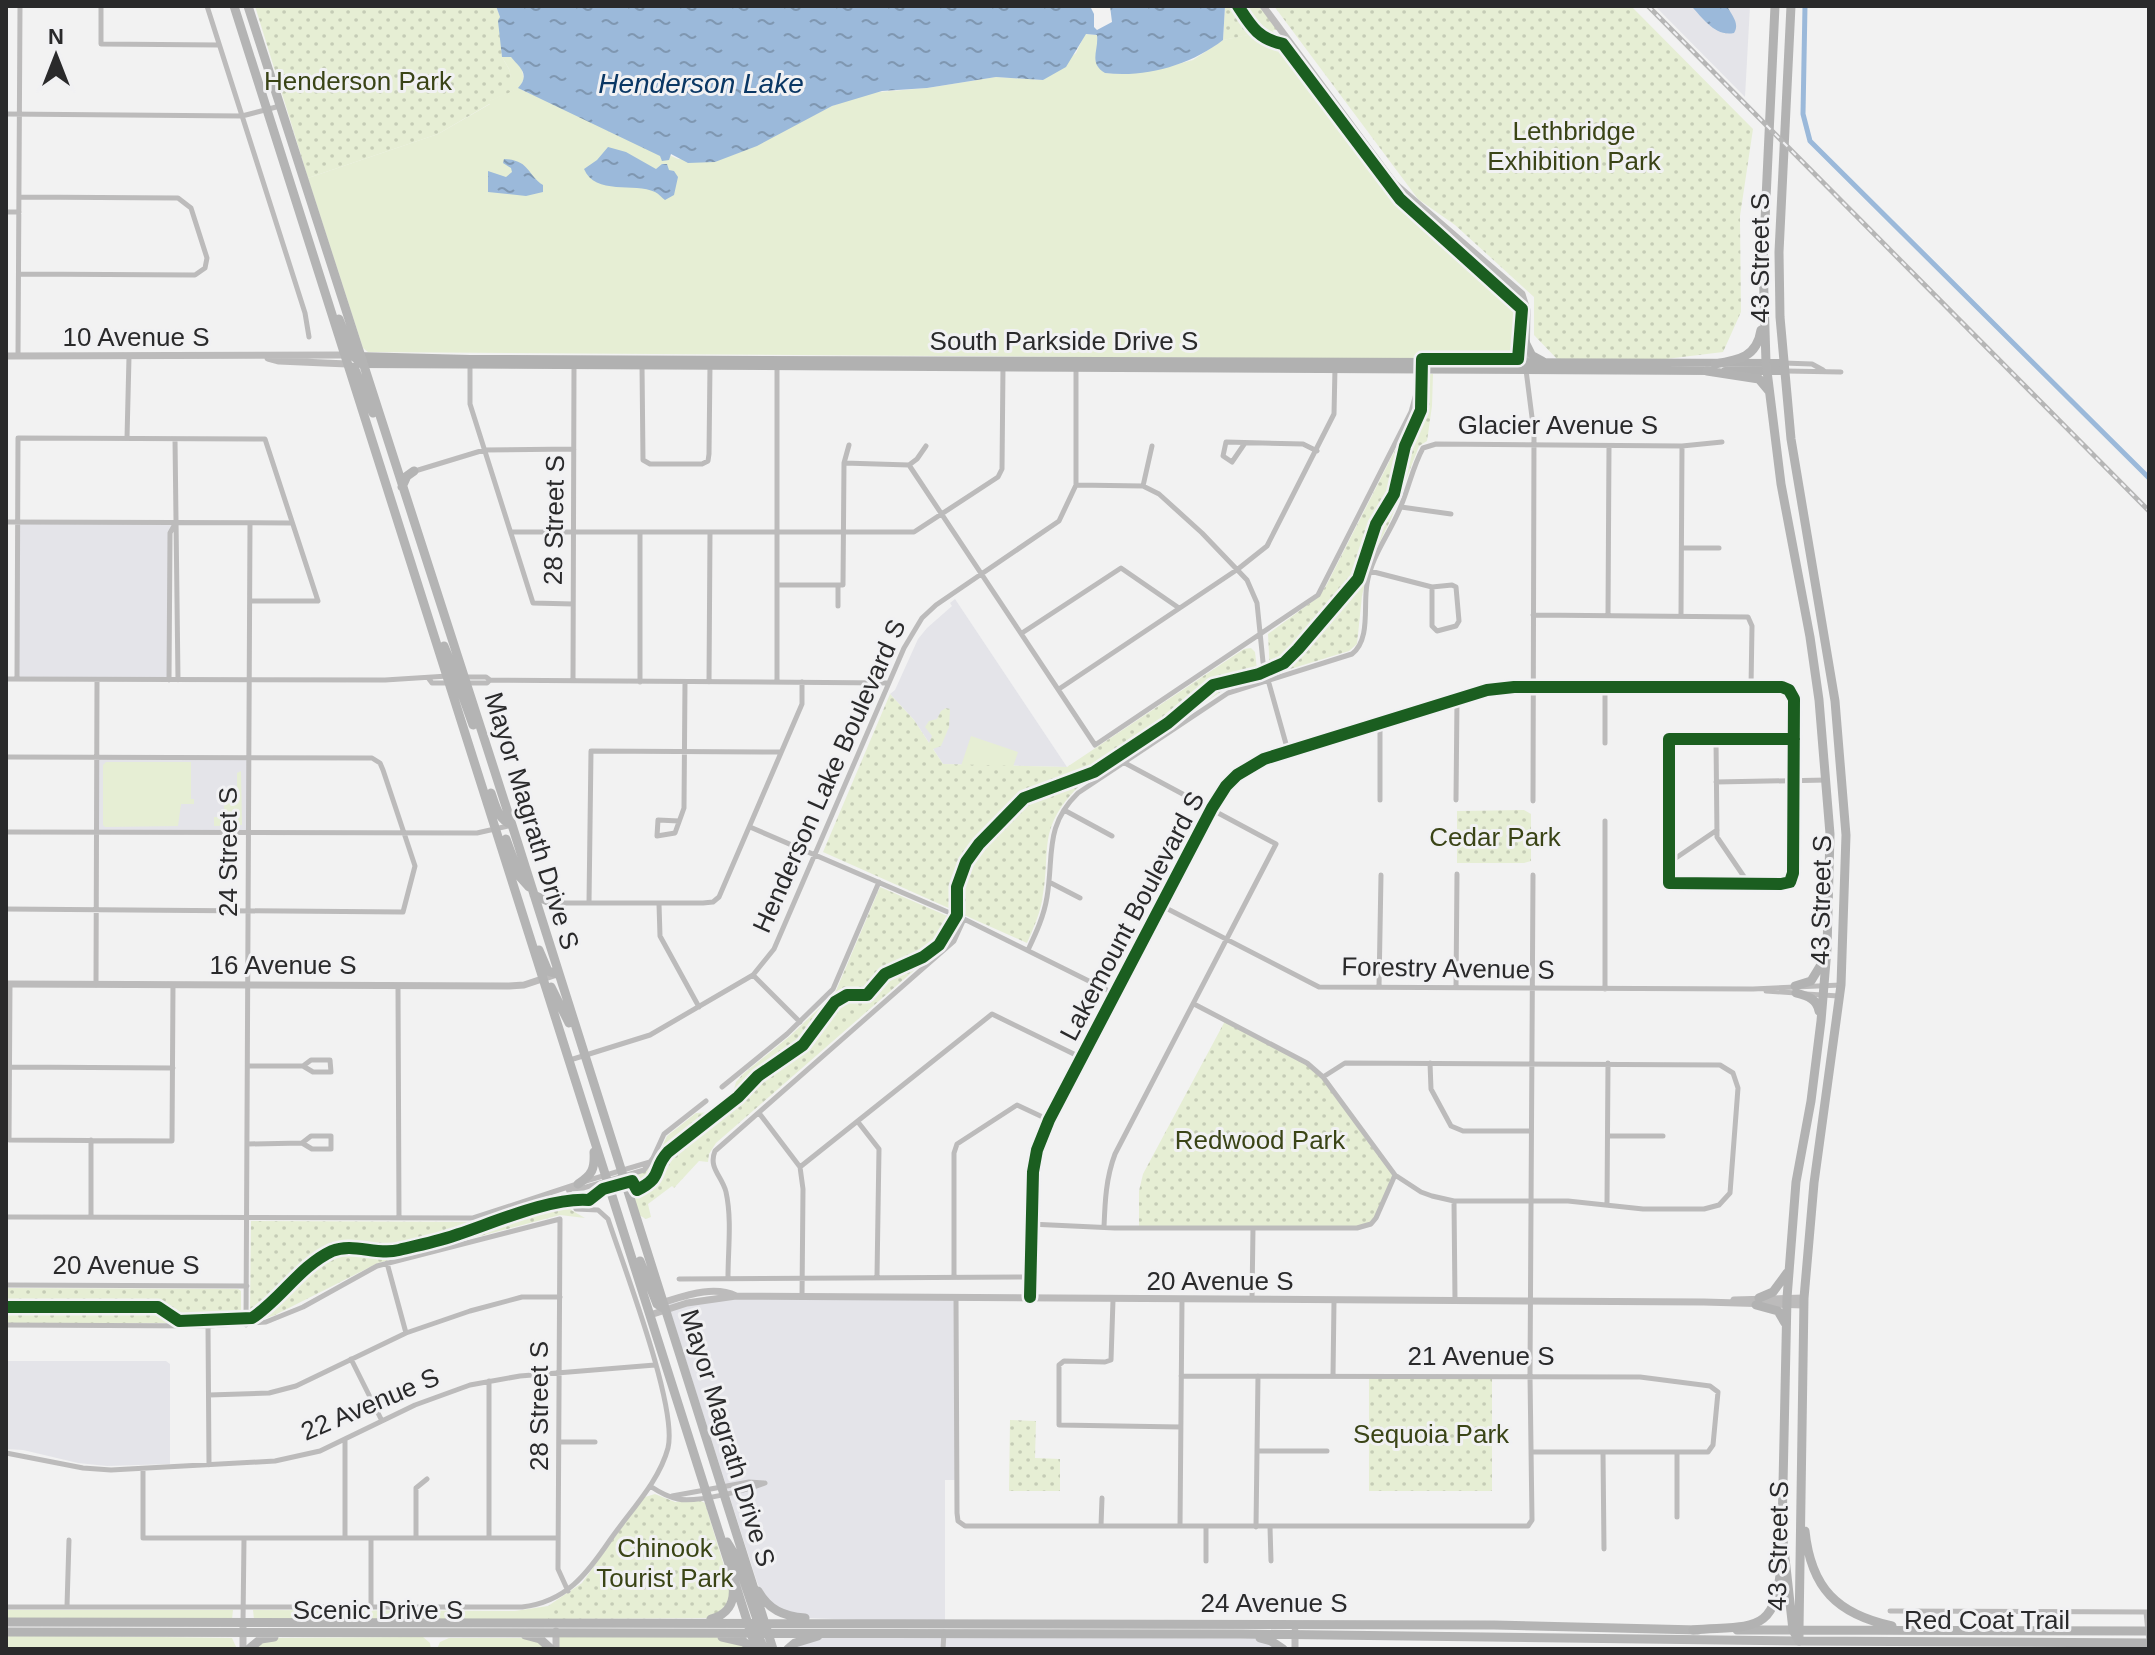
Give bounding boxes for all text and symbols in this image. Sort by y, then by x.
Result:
north arrow [16,16,96,96]
text: N [48,24,64,49]
park label: Henderson Park [264,66,453,96]
water label: Henderson Lake [598,68,804,99]
park label: Lethbridge Exhibition Park [1487,116,1662,176]
street label: 43 Street S [1745,193,1775,323]
street label: 10 Avenue S [63,322,210,352]
street label: South Parkside Drive S [930,326,1198,356]
street label: Glacier Avenue S [1458,410,1658,440]
street label: 28 Street S [538,455,570,585]
street label: Henderson Lake Boulevard S [746,615,912,937]
street label: Mayor Magrath Drive S [479,689,585,953]
street label: Lakemount Boulevard S [1054,786,1210,1046]
street label: 24 Street S [213,787,243,917]
park label: Cedar Park [1429,822,1562,852]
street label: 43 Street S [1805,835,1837,965]
street label: 16 Avenue S [210,950,357,980]
street label: Forestry Avenue S [1341,951,1555,985]
park label: Redwood Park [1175,1125,1346,1155]
street label: 20 Avenue S [53,1250,200,1280]
street label: 20 Avenue S [1147,1266,1294,1296]
street label: Mayor Magrath Drive S [675,1306,781,1570]
street label: 28 Street S [524,1341,554,1471]
street label: 21 Avenue S [1408,1341,1555,1371]
street label: 22 Avenue S [296,1361,444,1447]
park label: Sequoia Park [1353,1419,1510,1449]
street label: 43 Street S [1762,1481,1794,1611]
park label: Chinook Tourist Park [596,1533,735,1593]
street label: 24 Avenue S [1201,1588,1348,1618]
street label: Scenic Drive S [293,1595,463,1625]
street label: Red Coat Trail [1904,1605,2070,1635]

